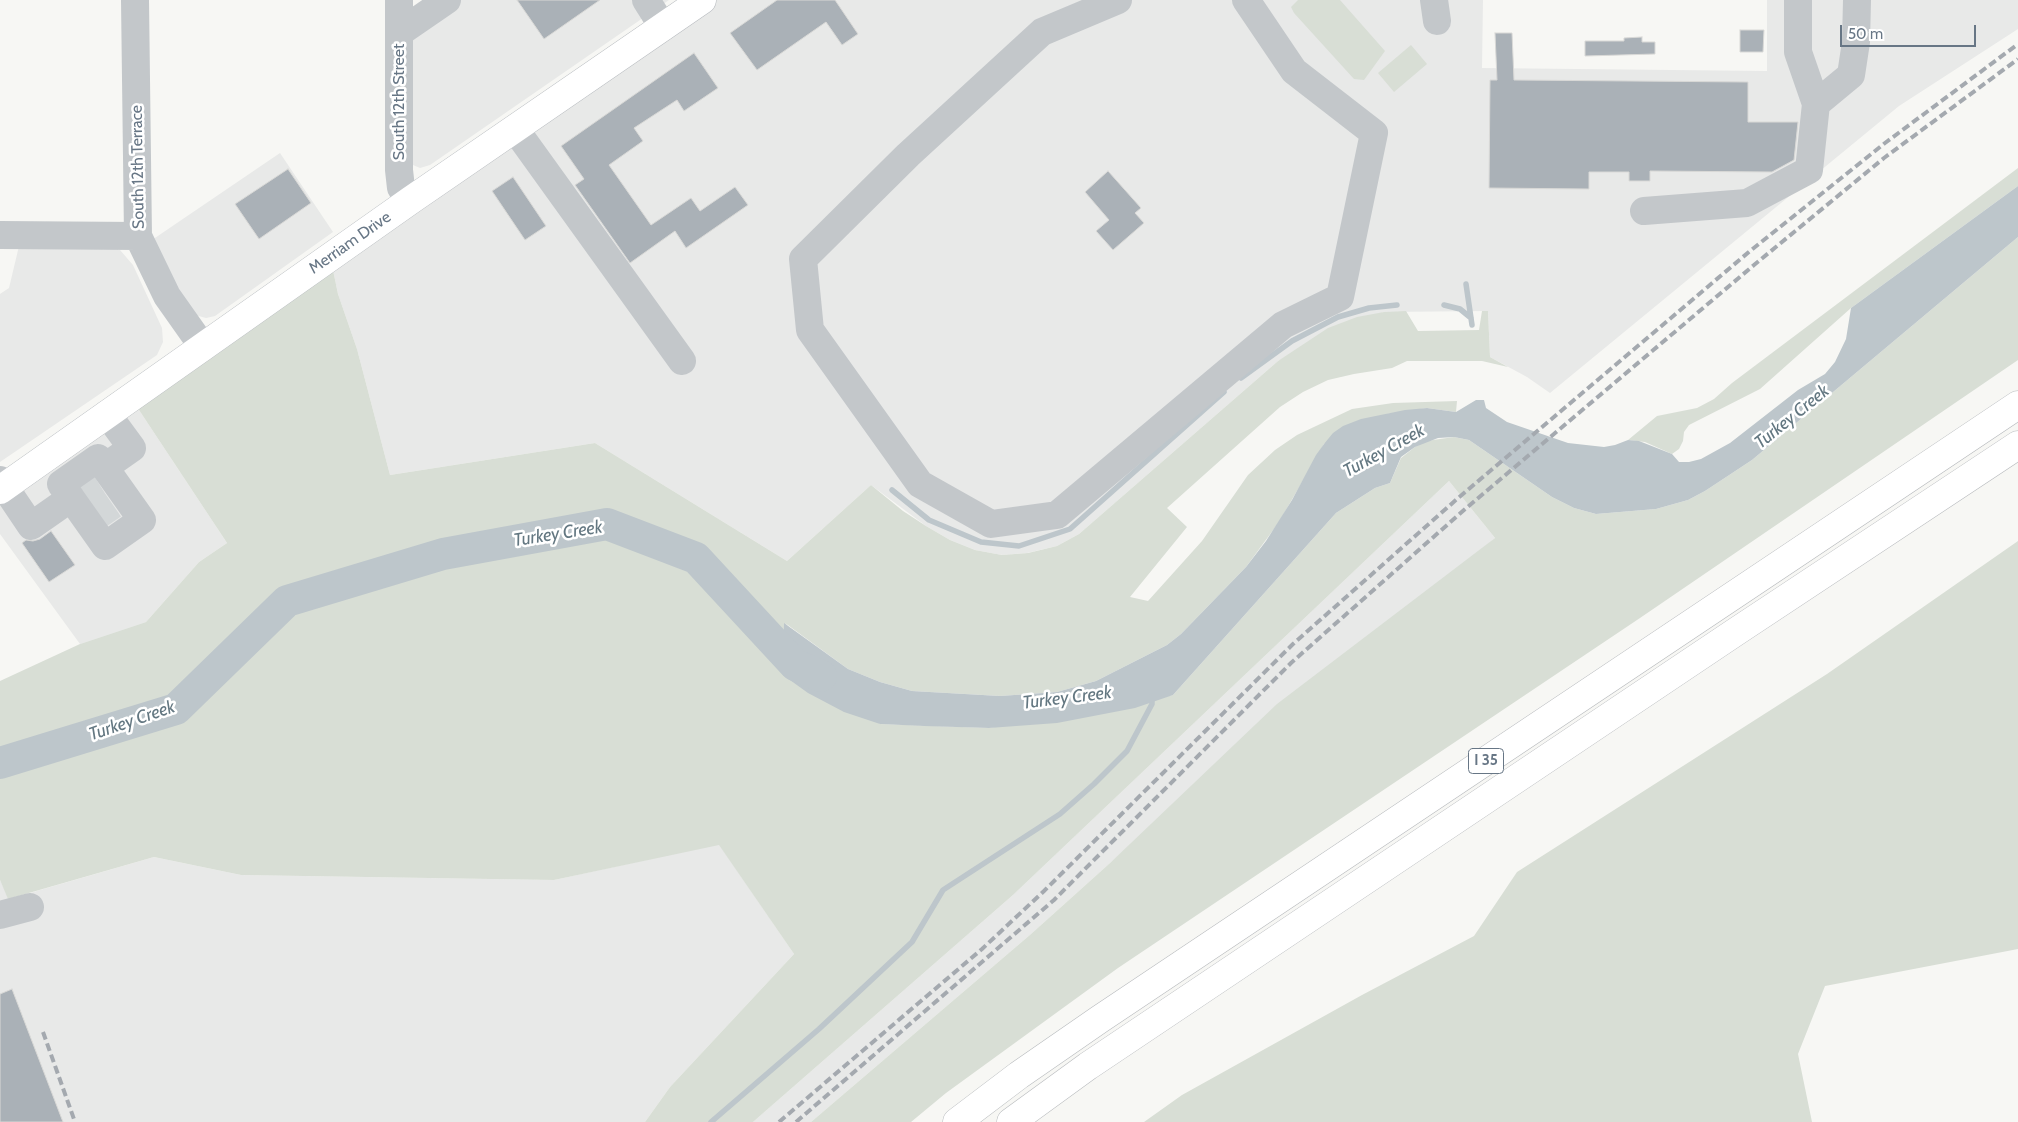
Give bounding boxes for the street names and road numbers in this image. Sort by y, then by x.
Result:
street label: South 12th Street [389,44,409,160]
street label: South 12th Terrace [127,105,149,229]
street label: Merriam Drive [305,208,395,278]
road number: I 35 [1468,748,1504,774]

